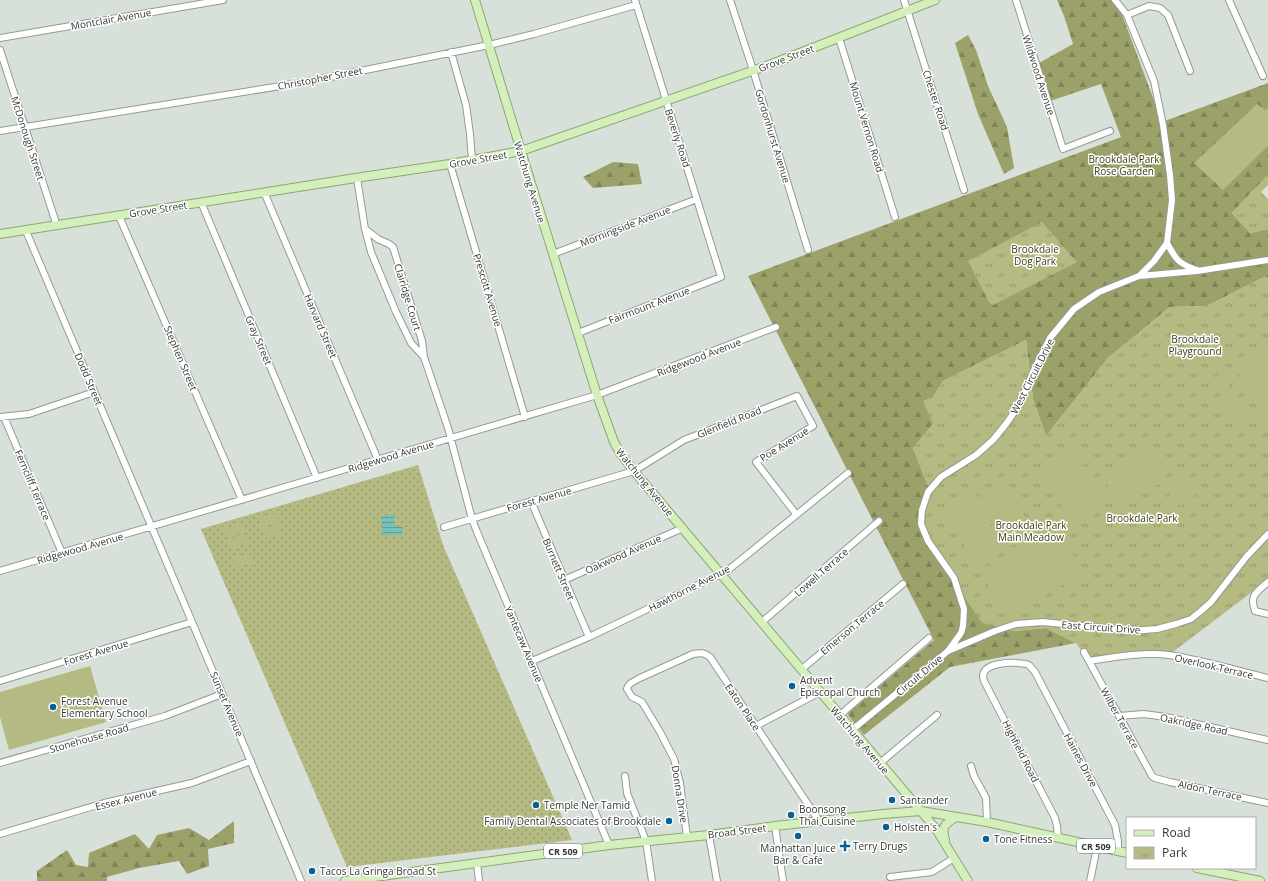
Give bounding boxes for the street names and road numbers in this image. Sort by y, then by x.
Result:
street label: Montclair Avenue [70,5,153,33]
street label: Wildwood Avenue [1019,33,1059,117]
street label: Grove Street [756,41,816,75]
street label: Christopher Street [277,63,364,93]
street label: Chester Road [920,68,952,132]
street label: Mount Vernon Road [847,80,887,174]
street label: Gordonhurst Avenue [752,87,794,185]
street label: McDonough Street [8,94,48,182]
street label: Beverly Road [662,107,694,169]
street label: Watchung Avenue [511,140,549,225]
street label: Grove Street [448,147,508,171]
street label: Grove Street [128,197,188,220]
street label: Morningside Avenue [578,202,673,250]
street label: Prescott Avenue [470,252,506,329]
street label: Clairidge Court [391,262,425,333]
street label: Fairmount Avenue [606,283,692,327]
street label: Harvard Street [301,292,341,361]
street label: Gray Street [242,313,276,367]
street label: Stephen Street [161,323,201,393]
street label: Ridgewood Avenue [655,334,743,380]
street label: West Circuit Drive [1007,336,1057,416]
street label: Dodd Street [72,350,107,408]
street label: Glenfield Road [695,403,763,441]
street label: Poe Avenue [757,423,811,465]
street label: Ridgewood Avenue [346,436,436,476]
street label: Watchung Avenue [613,445,677,519]
street label: Ferncliff Terrace [12,448,54,523]
street label: Forest Avenue [505,483,573,515]
street label: Ridgewood Avenue [35,529,125,567]
street label: Oakwood Avenue [583,531,664,577]
street label: Burnett Street [540,536,579,603]
street label: Lowell Terrace [791,544,851,599]
street label: Hawthorne Avenue [646,561,732,615]
street label: Emerson Terrace [817,596,887,658]
street label: Yantecaw Avenue [502,604,547,685]
street label: East Circuit Drive [1061,617,1141,637]
street label: Forest Avenue [62,635,130,668]
street label: Overlook Terrace [1173,650,1255,682]
street label: Circuit Drive [893,651,946,699]
street label: Sunset Avenue [207,669,247,739]
street label: Eaton Place [722,681,764,734]
street label: Wilber Terrace [1097,685,1143,751]
street label: Watchung Avenue [828,703,893,777]
street label: Oakridge Road [1159,710,1229,738]
street label: Highfield Road [999,717,1043,785]
street label: Stonehouse Road [48,720,130,756]
street label: Haines Drive [1061,731,1101,790]
street label: Donna Drive [669,764,692,824]
street label: Aldon Terrace [1177,776,1244,804]
street label: Essex Avenue [94,784,159,813]
street label: Broad Street [707,820,767,842]
road number: CR 509 [1077,839,1115,853]
road number: CR 509 [544,844,582,858]

